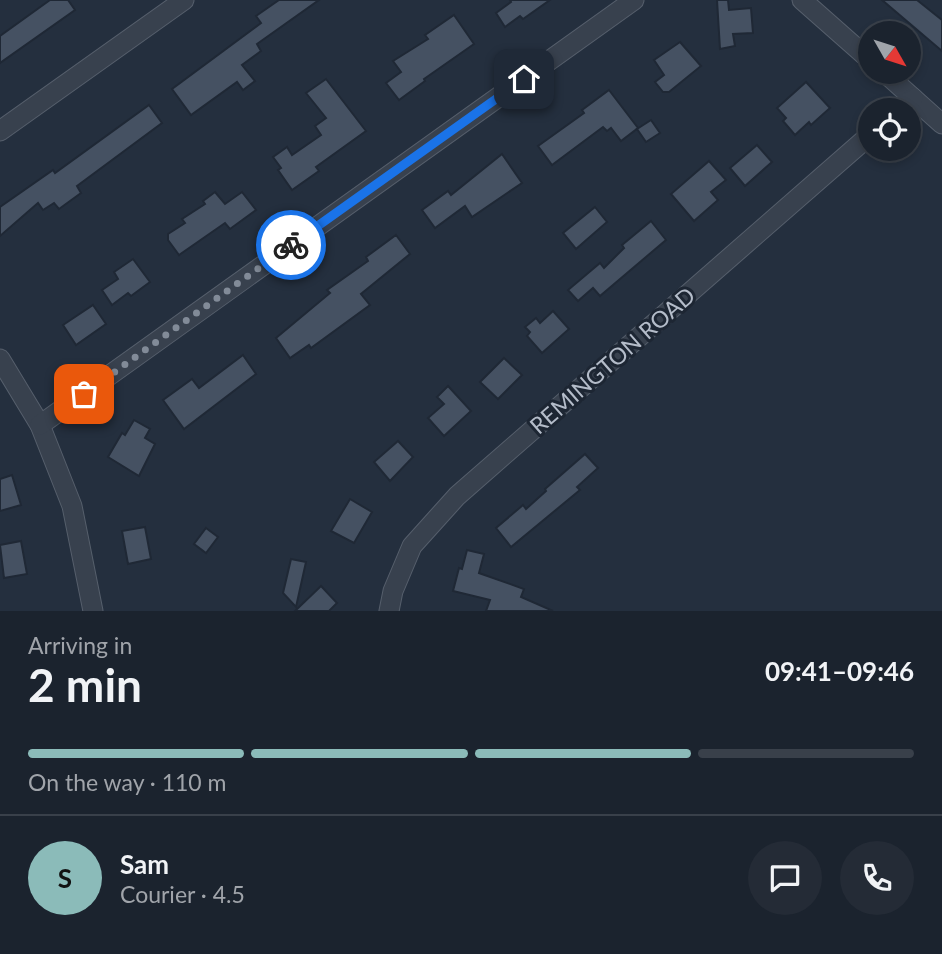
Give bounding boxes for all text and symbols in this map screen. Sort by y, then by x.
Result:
north arrow [858,21,920,84]
map controls [858,21,921,161]
pin [494,49,554,109]
icon: home [505,60,543,98]
button: locate [858,98,921,161]
courier [256,210,326,280]
icon: bike [272,226,310,264]
street label: REMINGTON ROAD [524,281,700,439]
pin [54,364,114,424]
icon: bag [65,375,103,413]
text: Arriving in [28,631,132,659]
text: 09:41–09:46 [765,655,914,687]
text: 2 min [28,657,142,712]
text: On the way · 110 m [28,768,227,796]
button: chat [748,841,822,915]
button: phone [840,841,914,915]
text: Sam [120,848,169,880]
text: S [58,862,72,894]
text: Courier · 4.5 [120,880,245,908]

